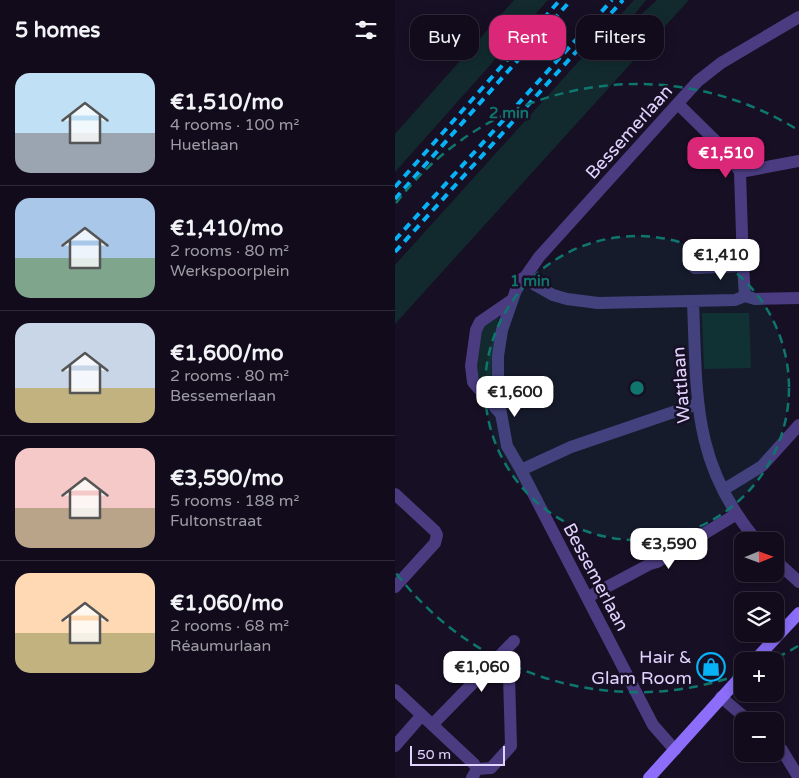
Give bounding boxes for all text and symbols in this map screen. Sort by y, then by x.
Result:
chip: Buy [410,15,479,60]
chip: Rent [489,15,566,60]
chip: Filters [576,15,664,60]
icon: filters [352,16,380,44]
text: 5 homes [15,18,100,43]
street label: Bessemerlaan [581,80,677,184]
text: €1,510/mo [170,90,284,115]
icon: home [55,93,115,153]
text: 2 min [489,104,529,122]
text: 4 rooms · 100 m² [170,115,299,135]
text: Huetlaan [170,135,239,155]
pin: €1,510 [685,136,767,179]
text: €1,510 [698,143,754,163]
text: €1,410/mo [170,216,283,241]
icon: home [55,218,115,278]
pin: €1,410 [680,238,762,281]
text: 2 rooms · 80 m² [170,241,289,261]
text: €1,410 [694,245,748,265]
text: Werkspoorplein [170,261,290,281]
text: 1 min [510,272,550,290]
text: €1,600/mo [170,341,284,366]
icon: home [55,343,115,403]
street label: Wattlaan [667,346,695,424]
text: 2 rooms · 80 m² [170,366,289,386]
pin: €1,600 [474,376,556,418]
centre of rings [628,379,646,397]
text: €1,600 [487,382,543,402]
text: Bessemerlaan [170,386,276,406]
text: €3,590/mo [170,466,284,491]
icon: home [55,468,115,528]
text: 5 rooms · 188 m² [170,491,299,511]
text: Fultonstraat [170,511,262,531]
street label: Bessemerlaan [558,519,634,635]
pin: €3,590 [628,528,710,570]
north arrow [734,532,784,582]
map controls [734,532,784,762]
text: €3,590 [641,534,697,554]
text: €1,060/mo [170,591,284,616]
button: layers [734,592,784,642]
icon: home [55,593,115,653]
text: 2 rooms · 68 m² [170,616,289,636]
text: Réaumurlaan [170,636,271,656]
place label: Hair & Glam Room [591,646,692,689]
pin: €1,060 [441,650,523,693]
shop icon: Hair & Glam Room [696,652,726,682]
button: + [734,652,784,702]
text: €1,060 [454,657,510,677]
button: − [734,712,784,762]
scale bar [410,743,505,766]
text: 50 m [417,746,451,763]

